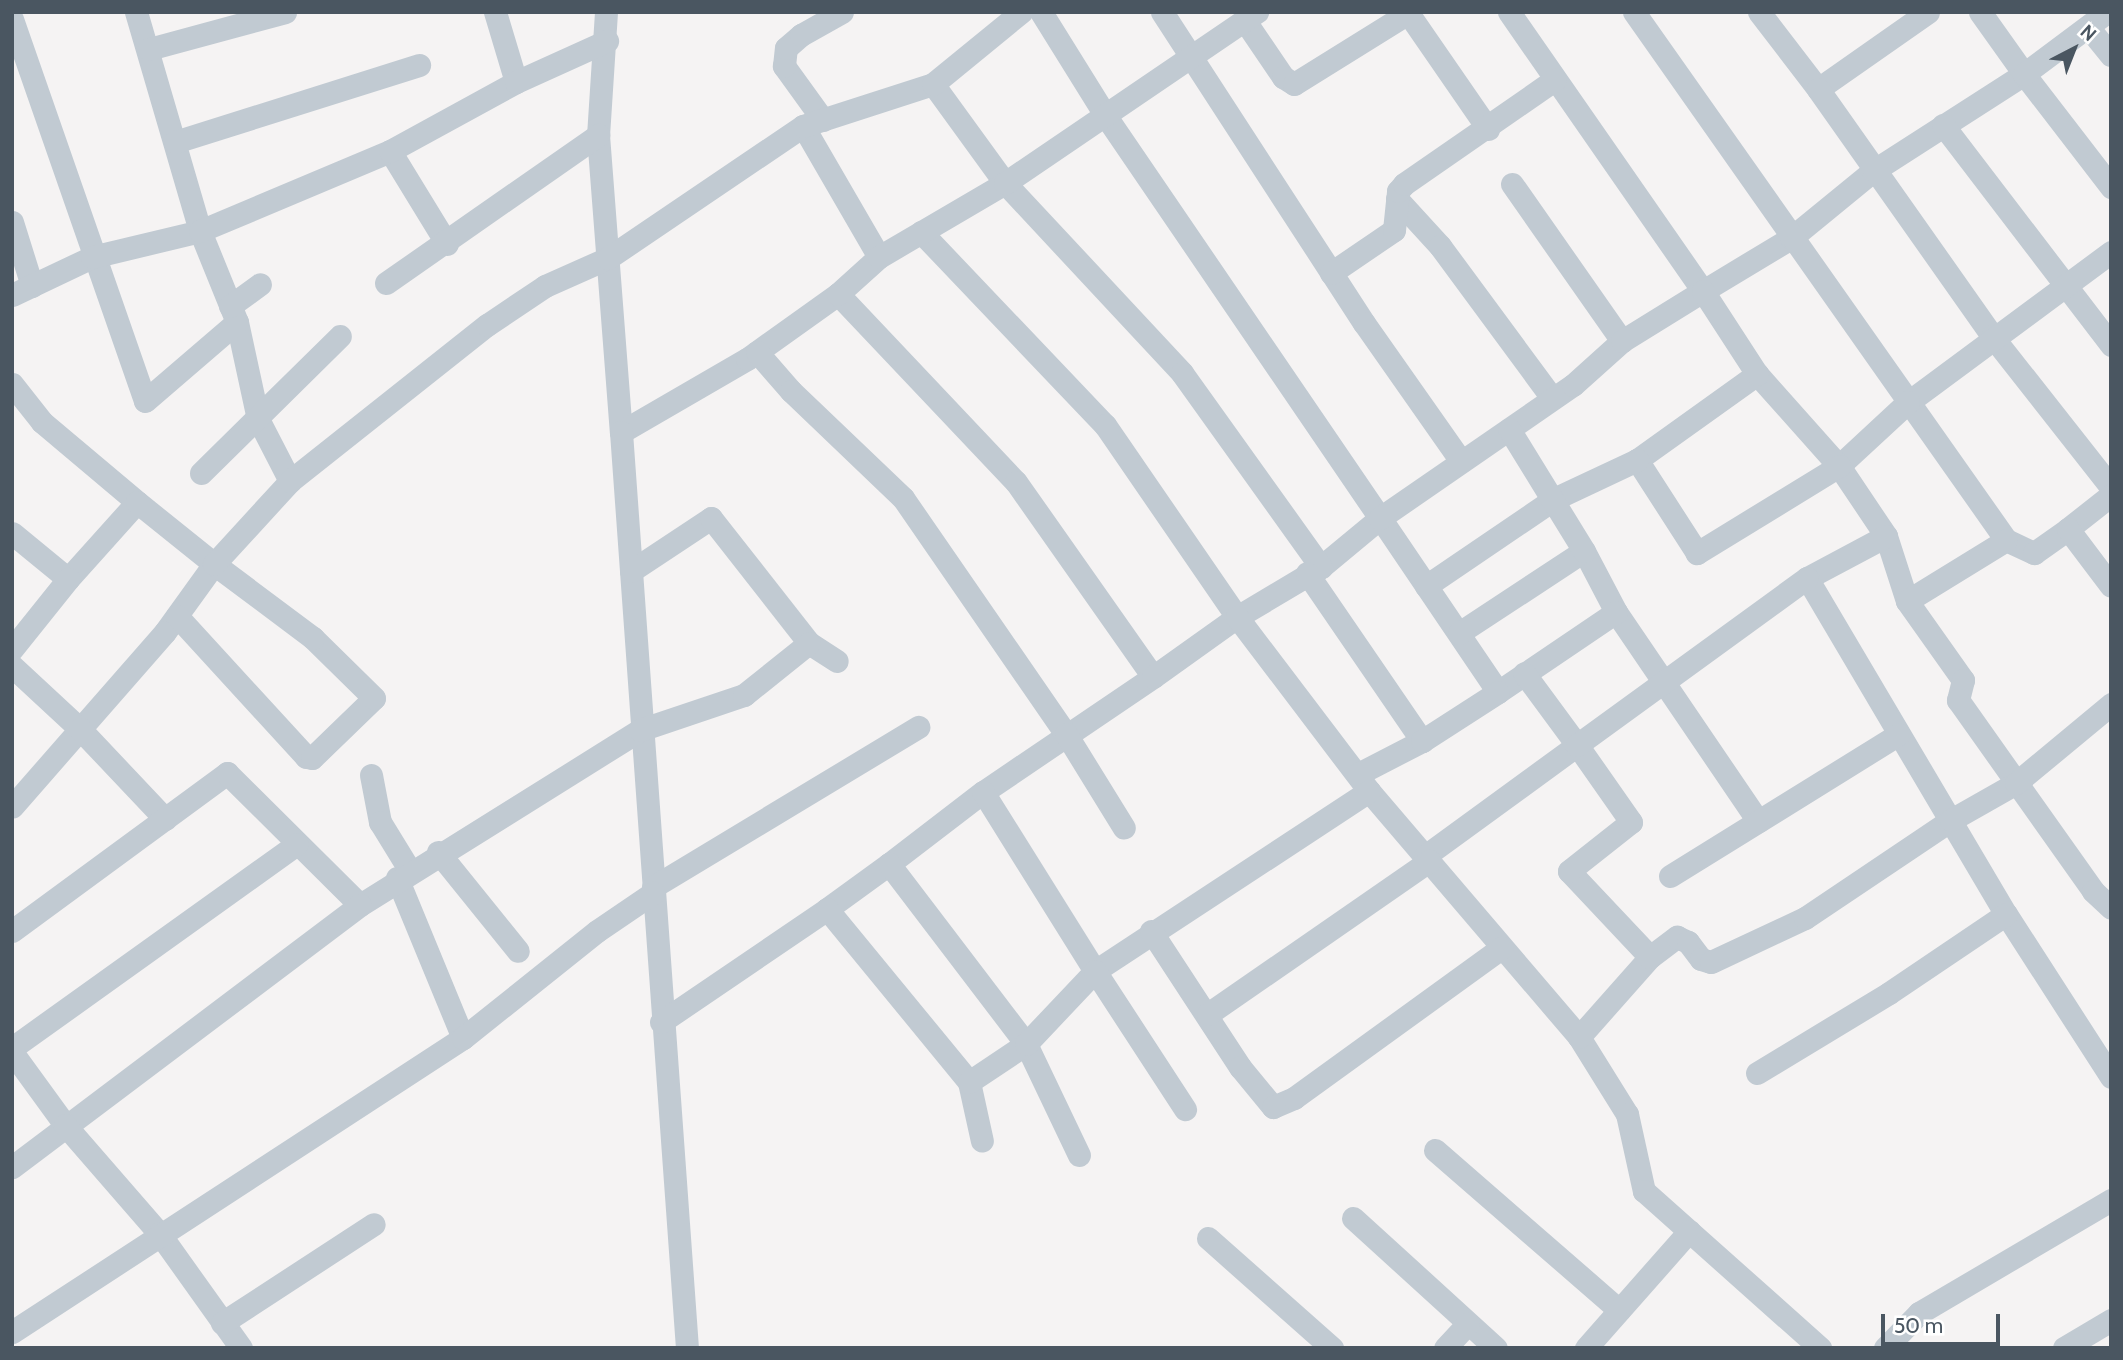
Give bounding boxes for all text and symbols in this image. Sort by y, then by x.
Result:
north arrow [2039,14,2109,84]
text: N [2076,20,2101,46]
scale bar [1885,1300,2004,1344]
text: 50 m [1894,1313,1943,1338]

